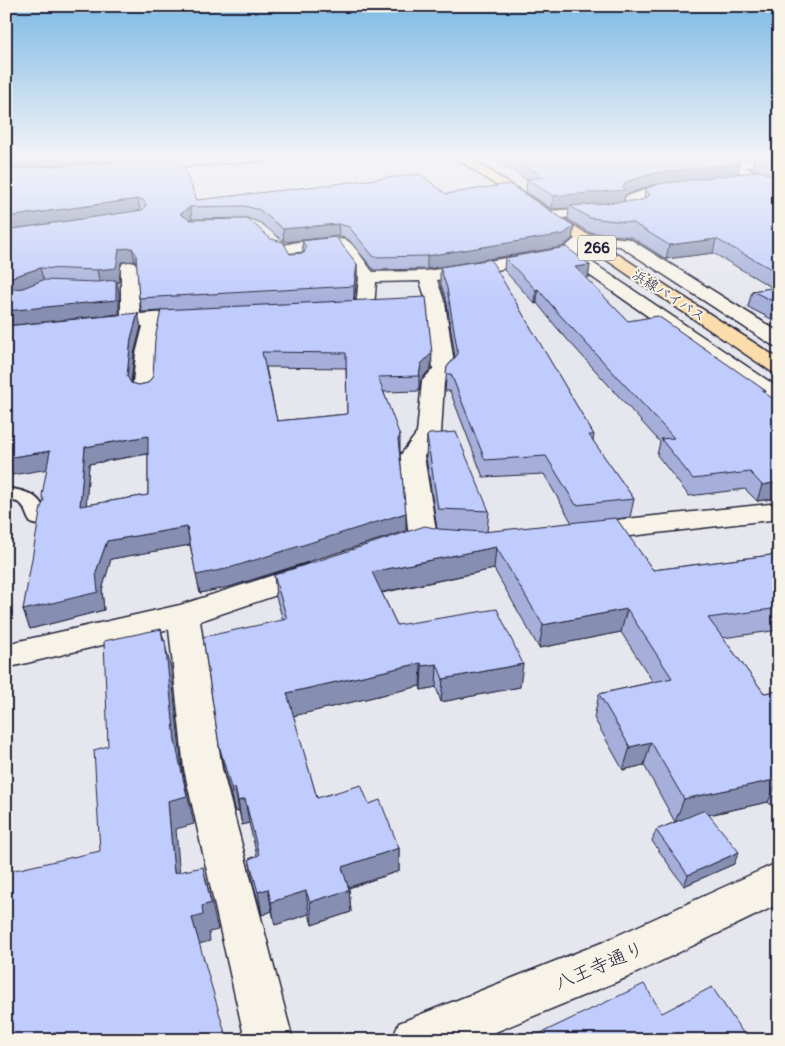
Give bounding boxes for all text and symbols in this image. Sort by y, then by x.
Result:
road number: 266 [578,236,616,260]
street label: 浜線バイパス [629,265,708,325]
street label: 八王寺通り [551,936,648,996]

